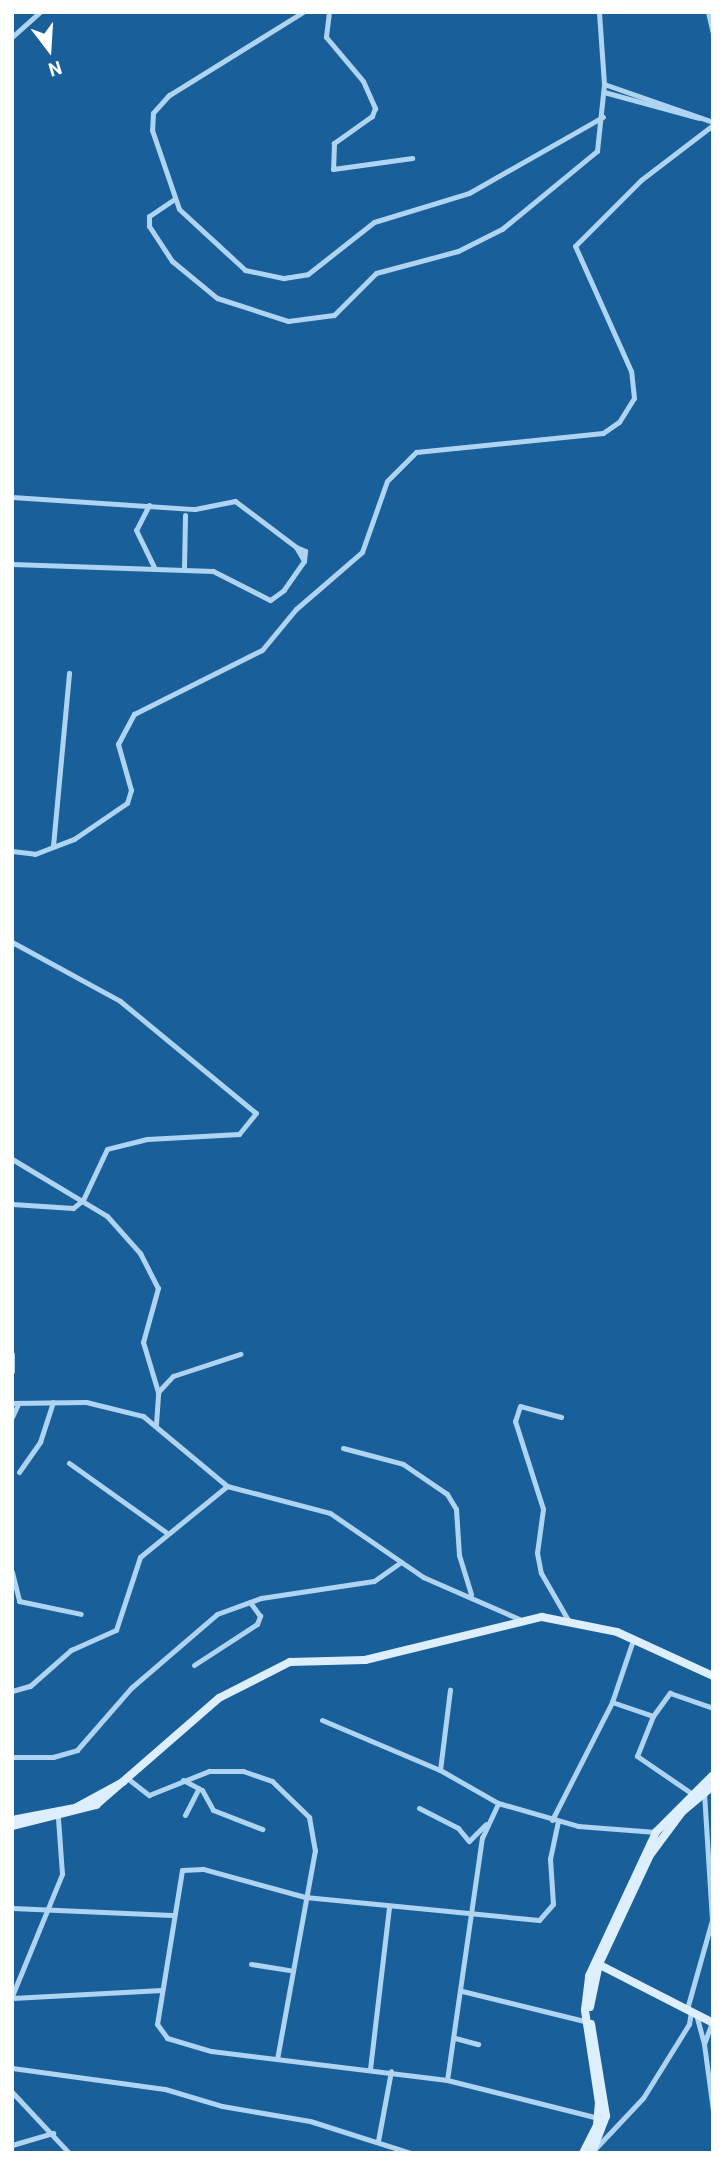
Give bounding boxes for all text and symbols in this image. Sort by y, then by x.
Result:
north arrow [14,14,84,84]
text: N [46,57,65,82]

